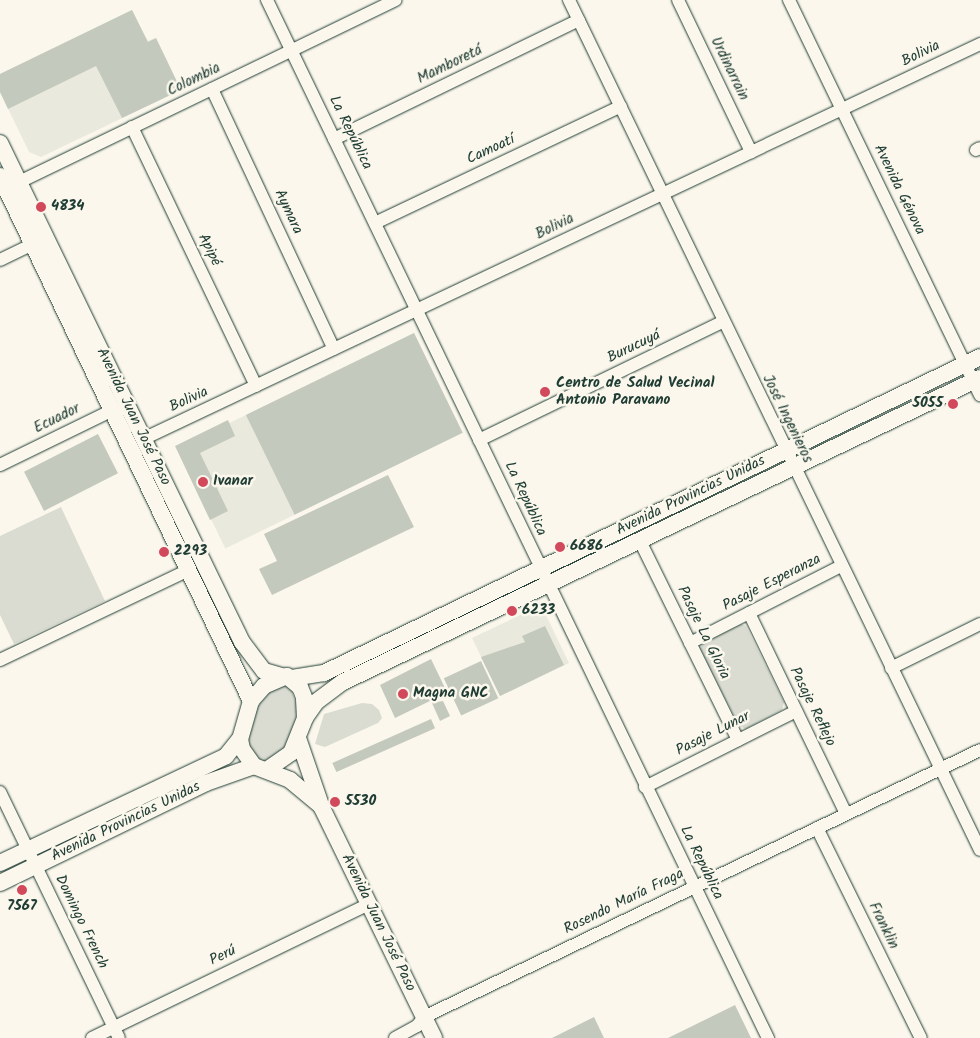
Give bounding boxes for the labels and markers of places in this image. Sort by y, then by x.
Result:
place label: 4834 [51,198,84,216]
marker: 4834 [35,201,47,213]
place label: Centro de Salud Vecinal Antonio Paravano [556,374,714,409]
marker: Centro de Salud Vecinal Antonio Paravano [538,385,552,399]
place label: 5055 [913,395,943,413]
marker: 5055 [947,398,959,410]
place label: Ivanar [213,473,253,491]
marker: Ivanar [197,476,209,488]
place label: 6686 [570,538,603,556]
marker: 6686 [554,541,566,553]
place label: 2293 [174,543,207,561]
marker: 2293 [158,546,170,558]
place label: 6233 [522,602,555,620]
marker: 6233 [506,605,518,617]
place label: Magna GNC [413,685,489,703]
marker: Magna GNC [397,688,409,700]
place label: 5530 [345,793,376,811]
marker: 5530 [329,796,341,808]
marker: 7567 [16,884,28,896]
place label: 7567 [7,898,37,916]

